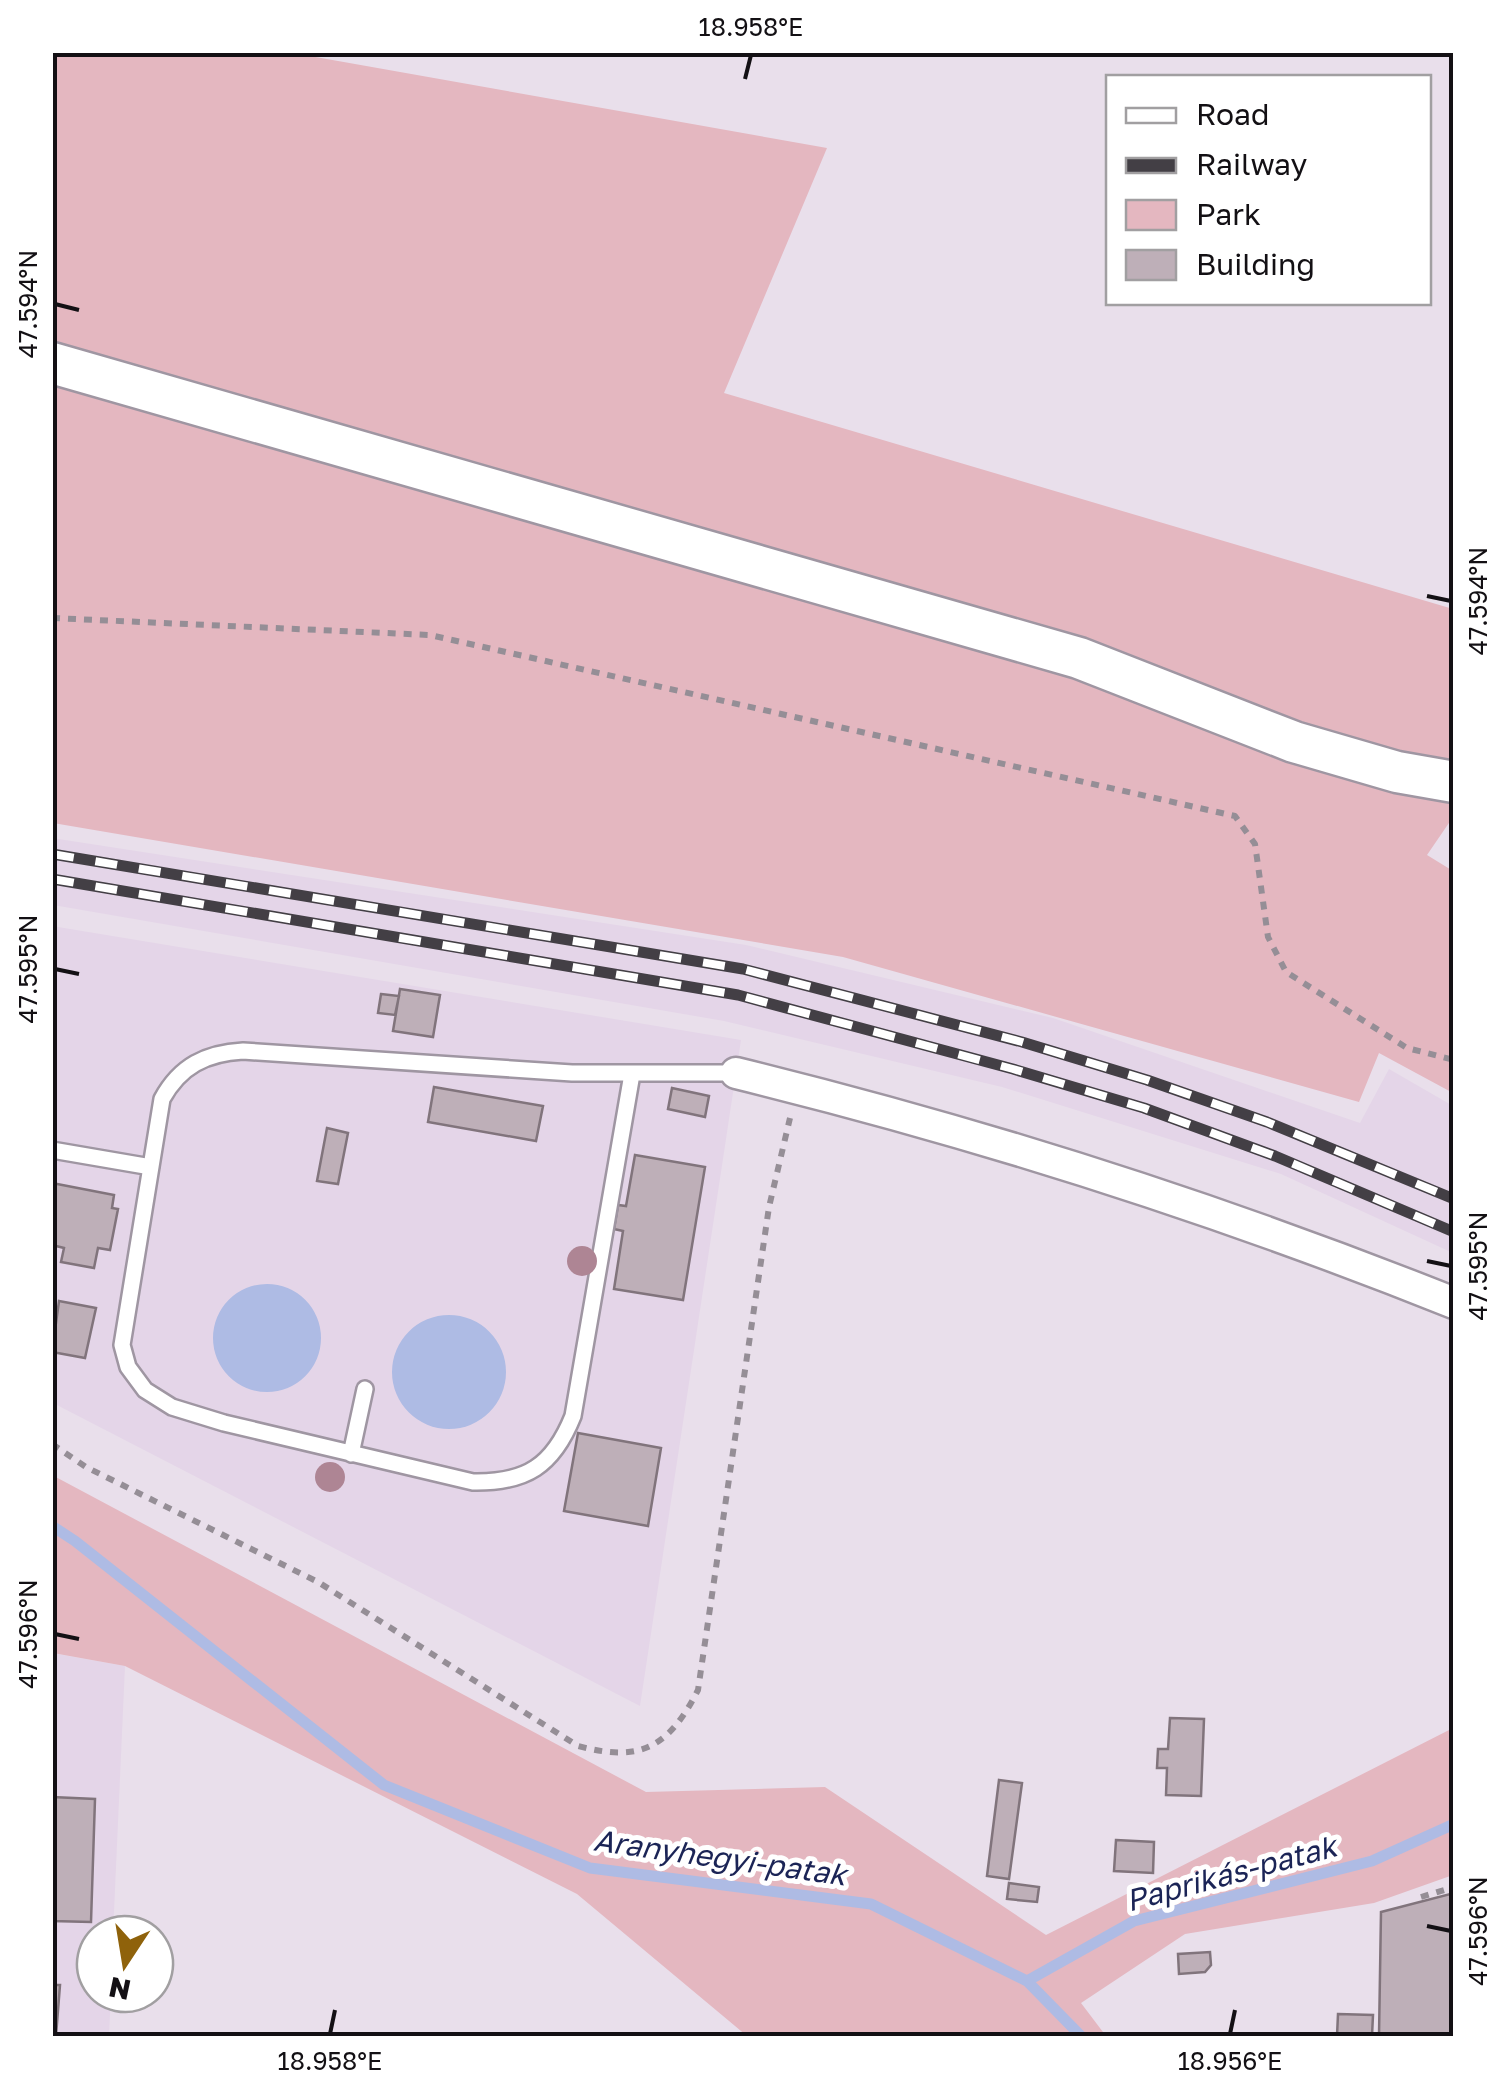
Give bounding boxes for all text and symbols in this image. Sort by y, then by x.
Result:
text: 18.958°E [699,11,803,42]
legend [1106,75,1431,305]
text: Road [1196,96,1270,132]
text: Railway [1196,146,1307,182]
text: Park [1196,196,1261,232]
text: Building [1196,246,1315,282]
text: 47.594°N [12,250,43,358]
text: 47.594°N [1462,547,1493,655]
text: 47.595°N [12,915,43,1023]
text: 47.595°N [1462,1212,1493,1320]
text: 47.596°N [12,1579,43,1689]
water label: Aranyhegyi-patak [591,1821,852,1893]
water label: Paprikás-patak [1122,1827,1343,1918]
text: 47.596°N [1462,1876,1493,1986]
north arrow [75,1914,175,2014]
text: N [106,1971,134,2007]
text: 18.958°E [278,2045,382,2076]
text: 18.956°E [1178,2045,1282,2076]

